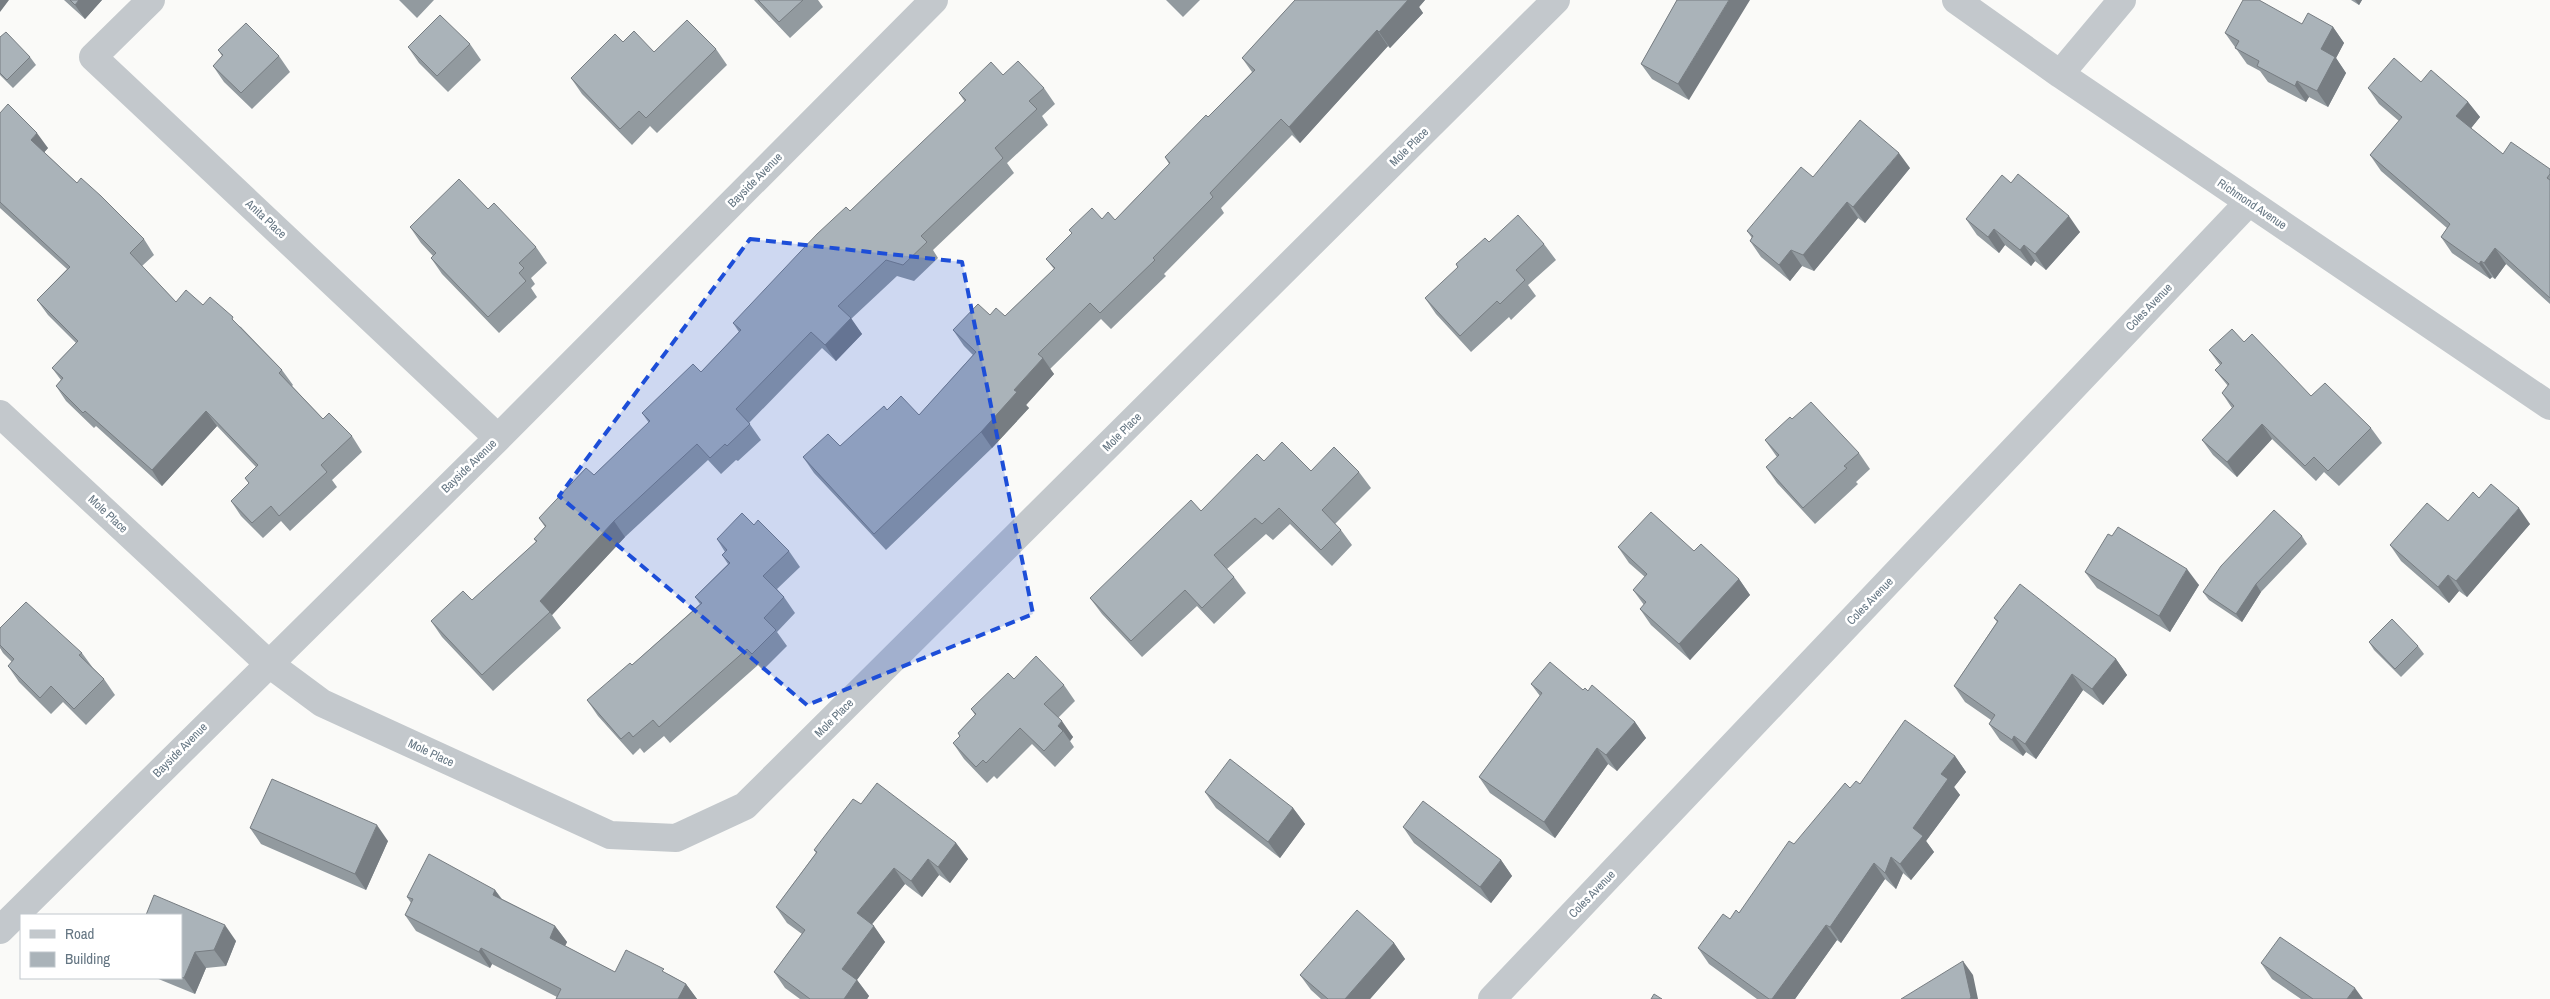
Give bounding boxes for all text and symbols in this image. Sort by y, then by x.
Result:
street label: Mole Place [1386,124,1432,170]
street label: Bayside Avenue [724,149,786,211]
street label: Richmond Avenue [2214,175,2290,233]
street label: Anita Place [241,195,290,242]
street label: Coles Avenue [2122,280,2176,334]
street label: Mole Place [1099,409,1145,455]
street label: Bayside Avenue [438,436,500,496]
street label: Mole Place [85,492,131,536]
street label: Coles Avenue [1843,574,1897,628]
street label: Mole Place [811,695,857,741]
street label: Bayside Avenue [149,719,211,781]
street label: Mole Place [406,735,456,771]
street label: Coles Avenue [1565,867,1619,921]
legend [20,914,182,979]
text: Road [65,923,94,944]
text: Building [65,948,110,969]

